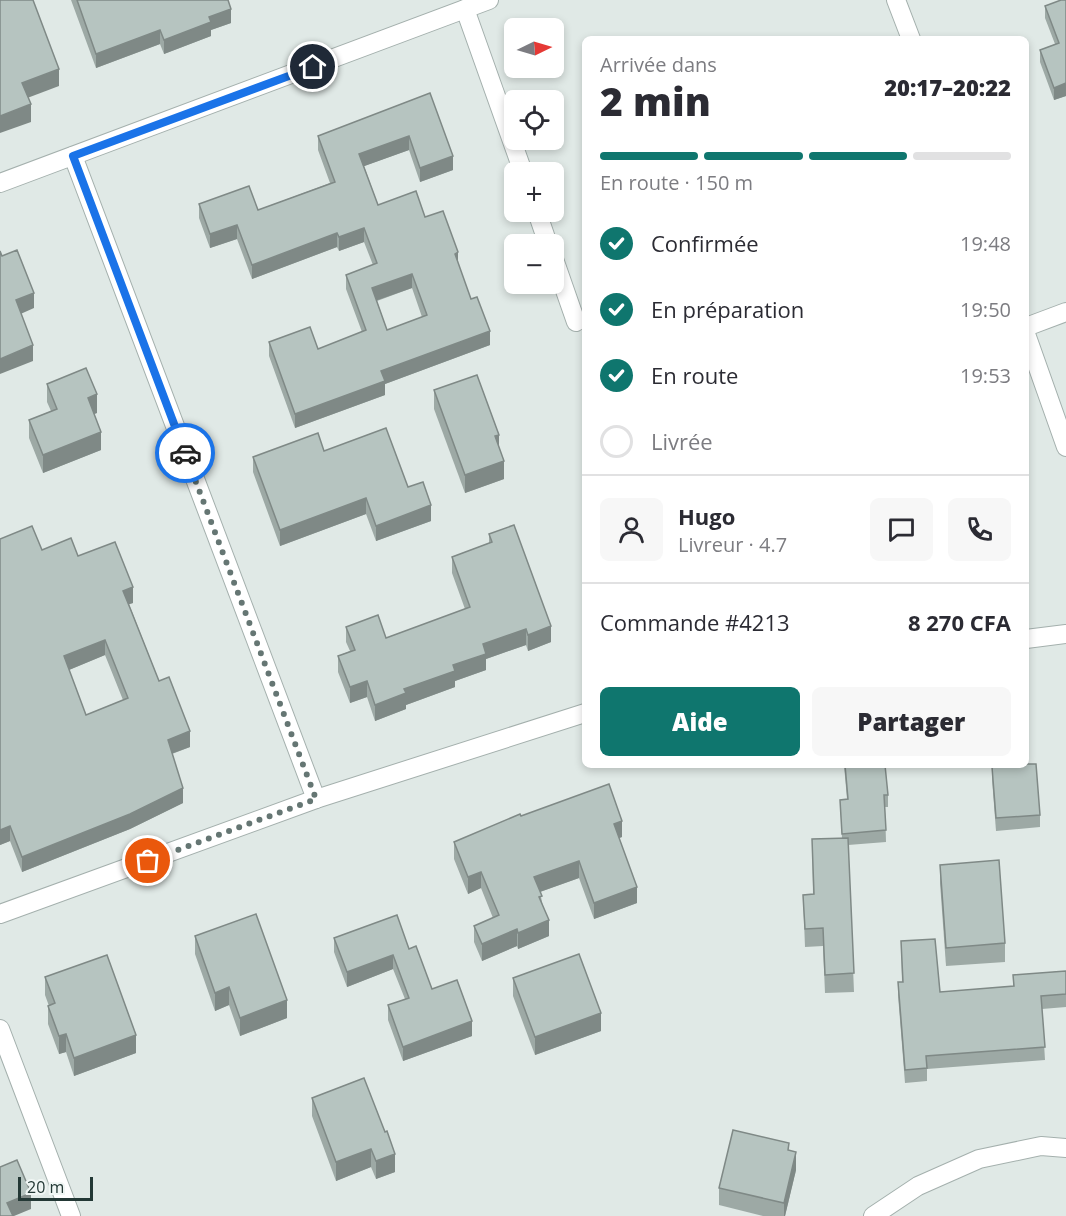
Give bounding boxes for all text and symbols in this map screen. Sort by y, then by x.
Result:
north arrow [504,18,564,78]
map controls [504,18,564,294]
pin [287,41,338,92]
icon: home [296,50,329,83]
text: Arrivée dans [600,51,717,78]
text: 20:17–20:22 [884,72,1011,102]
text: 2 min [600,74,711,127]
button: locate [504,90,564,150]
button: + [504,162,564,222]
text: En route · 150 m [600,169,753,196]
icon: check [600,227,633,260]
text: Confirmée [651,228,759,258]
text: 19:48 [960,230,1011,257]
button: − [504,234,564,294]
icon: check [600,293,633,326]
text: En préparation [651,294,804,324]
text: 19:50 [960,296,1011,323]
icon: check [600,359,633,392]
text: En route [651,360,738,390]
text: 19:53 [960,362,1011,389]
courier [155,423,215,483]
text: Livrée [651,426,713,456]
icon: car [169,437,202,470]
button: person [600,498,663,561]
button: chat [870,498,933,561]
button: phone [948,498,1011,561]
text: Hugo [678,501,735,531]
text: Livreur · 4.7 [678,531,787,558]
text: Commande #4213 [600,607,790,637]
text: 8 270 CFA [908,607,1011,637]
button: Aide [600,687,800,756]
button: Partager [812,687,1011,756]
pin [122,835,173,886]
icon: bag [131,844,164,877]
scale bar [18,1174,93,1202]
text: 20 m [27,1176,64,1198]

